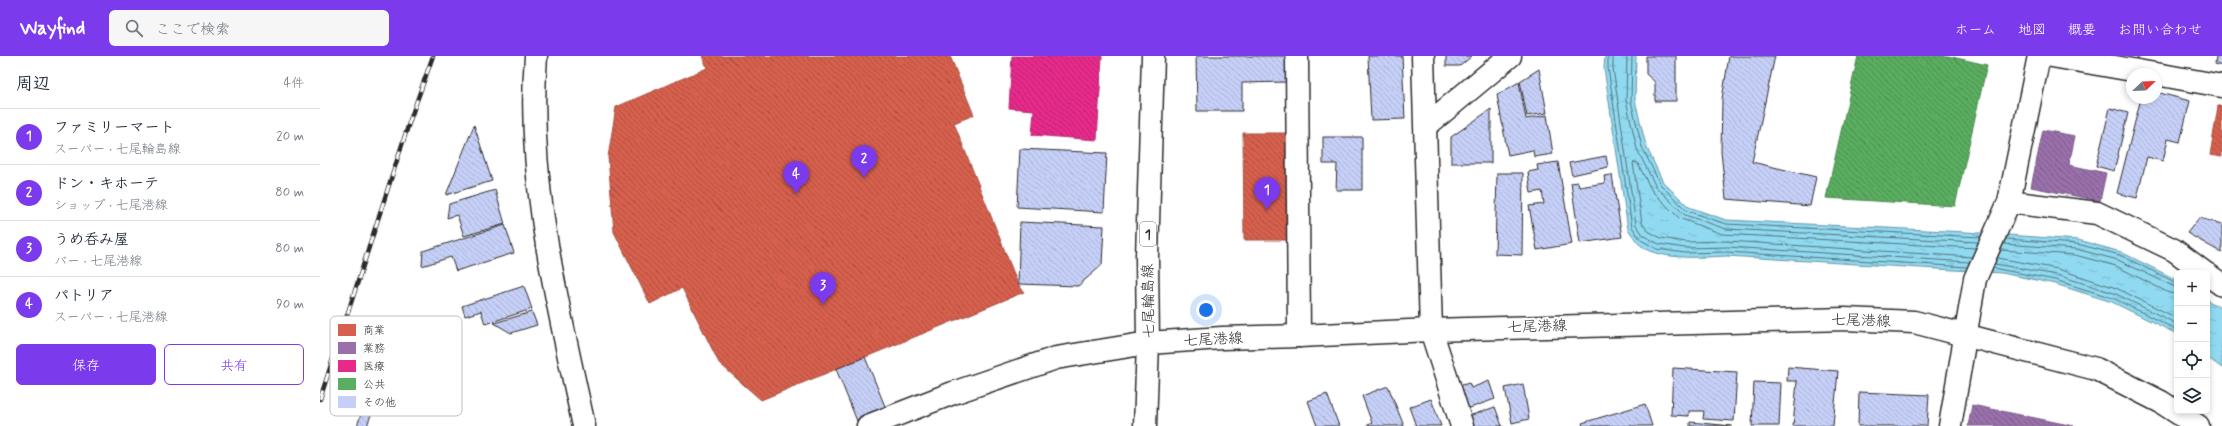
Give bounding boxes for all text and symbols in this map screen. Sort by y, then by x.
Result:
search box [109,10,389,46]
text: Wayfind [20,16,85,41]
icon: search [123,17,145,39]
text: ここで検索 [155,20,230,40]
text: ホーム [1955,21,1996,39]
text: 地図 [2018,21,2046,39]
text: 概要 [2068,21,2096,39]
text: お問い合わせ [2118,21,2202,39]
north arrow [2126,68,2162,104]
text: 周辺 [16,73,50,95]
text: 4件 [283,75,304,92]
text: ファミリーマート [54,118,175,138]
text: 1 [26,128,32,145]
text: 20 m [276,128,304,145]
text: スーパー · 七尾輪島線 [54,141,180,158]
pin: 2 [851,145,877,178]
pin: 4 [783,161,809,194]
text: ドン・キホーテ [54,174,159,194]
pin: 1 [1254,177,1280,210]
text: 2 [26,184,32,201]
text: 80 m [275,184,304,201]
text: ショップ · 七尾港線 [54,197,167,214]
road number: 1 [1140,222,1156,246]
text: うめ呑み屋 [54,230,129,250]
text: 3 [26,240,32,257]
text: 80 m [275,240,304,257]
text: バー · 七尾港線 [54,253,142,270]
street label: 七尾輪島線 [1138,263,1160,339]
map controls [2174,270,2210,414]
button: + [2174,270,2210,306]
pin: 3 [810,272,836,305]
text: パトリア [54,286,114,306]
text: 4 [25,296,33,313]
text: 90 m [276,296,304,313]
your location [1196,300,1216,320]
button: − [2174,306,2210,342]
text: スーパー · 七尾港線 [54,309,167,326]
street label: 七尾港線 [1831,310,1891,332]
legend [330,316,462,416]
street label: 七尾港線 [1507,316,1567,338]
text: 商業 [363,324,385,338]
street label: 七尾港線 [1183,328,1244,352]
text: 業務 [363,342,385,356]
button: locate [2174,342,2210,378]
button: 保存 [16,344,156,385]
button: 共有 [164,344,304,385]
text: 医療 [363,360,385,374]
text: 公共 [363,378,385,392]
button: layers [2174,378,2210,414]
text: その他 [363,396,396,410]

